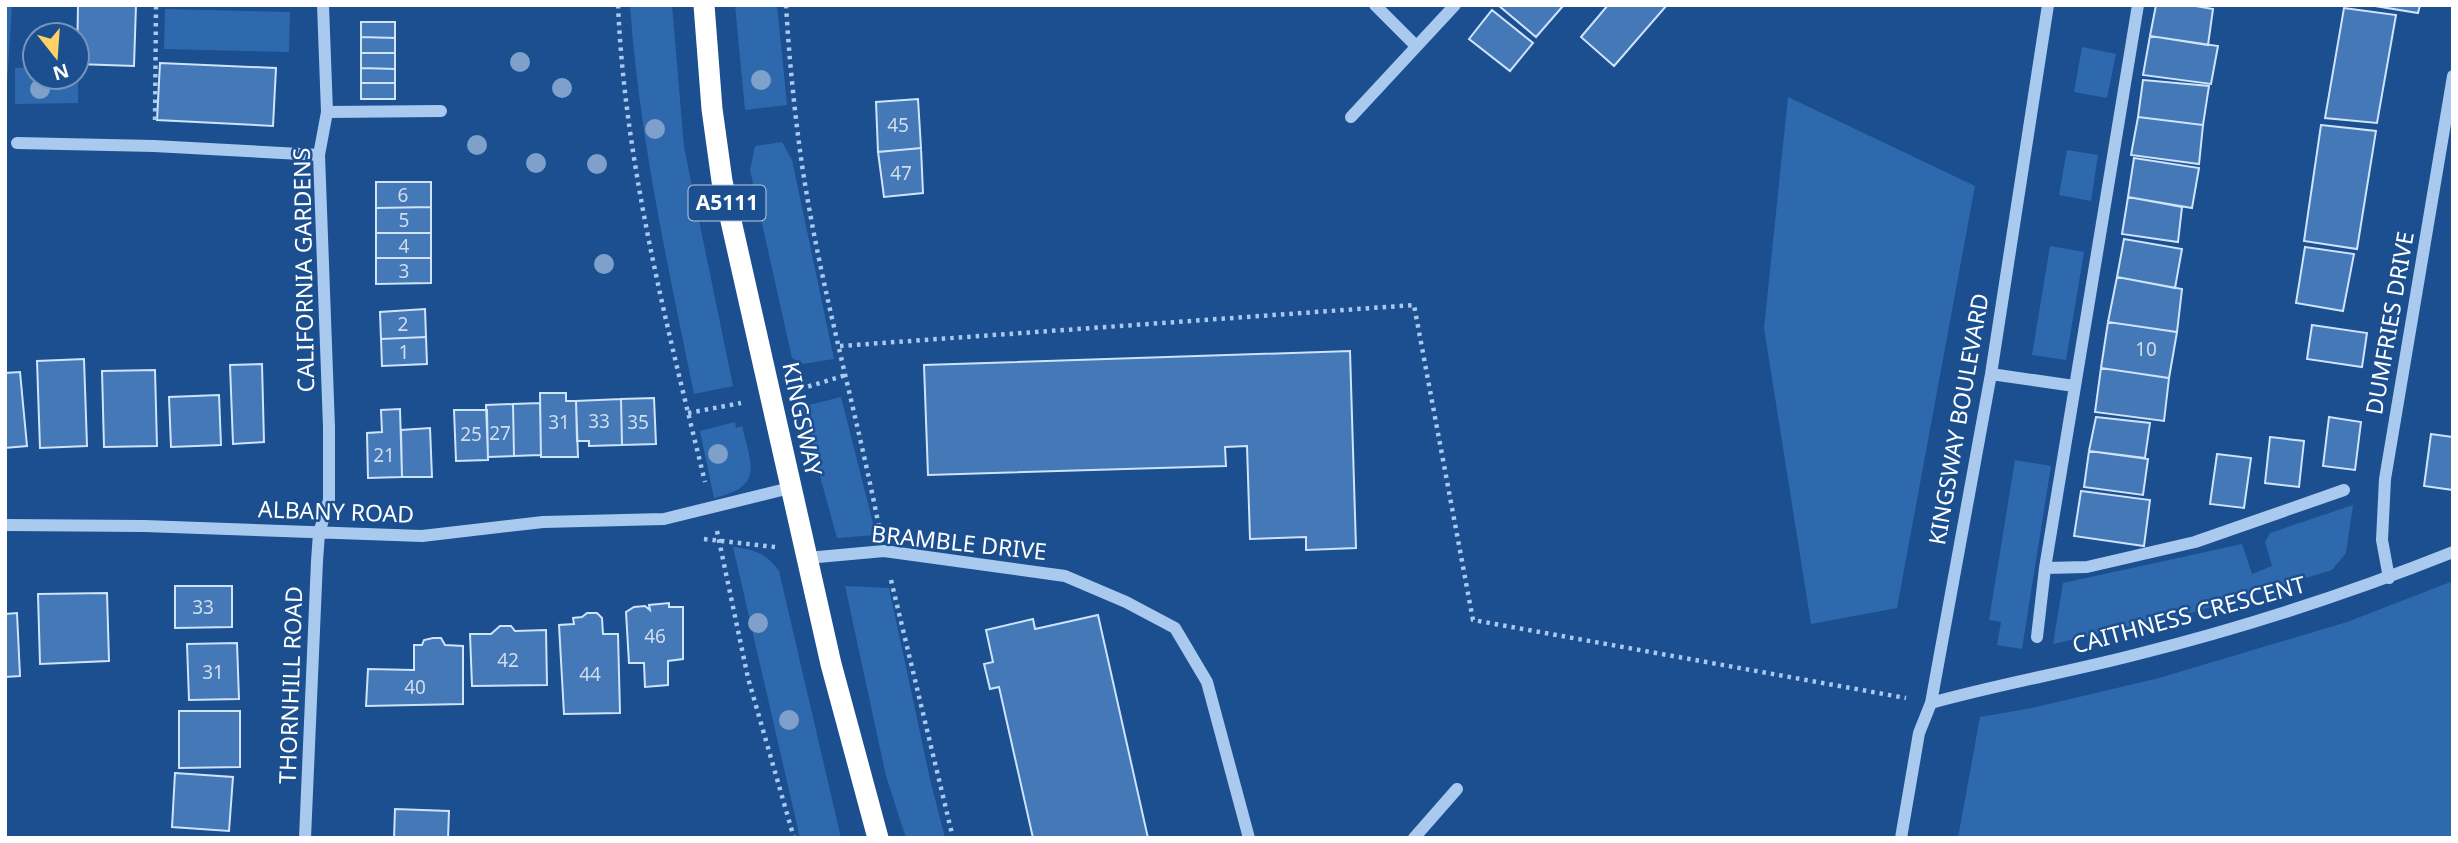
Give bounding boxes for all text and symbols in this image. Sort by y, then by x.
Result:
north arrow [21,21,91,91]
text: N [50,58,72,87]
house number: 45 [887,112,909,138]
street label: CALIFORNIA GARDENS [285,147,321,393]
house number: 47 [890,160,912,186]
house number: 6 [398,182,408,208]
road number: A5111 [688,186,766,220]
house number: 5 [399,207,409,233]
street label: DUMFRIES DRIVE [2357,229,2421,417]
house number: 4 [399,233,410,259]
house number: 3 [399,258,409,284]
street label: KINGSWAY BOULEVARD [1920,291,1996,547]
house number: 2 [398,311,408,337]
house number: 10 [2135,336,2157,362]
house number: 1 [399,339,409,365]
street label: KINGSWAY [775,359,831,480]
house number: 33 [588,408,610,434]
house number: 31 [548,409,570,435]
house number: 35 [627,409,649,435]
house number: 27 [489,420,511,446]
house number: 25 [460,421,482,447]
house number: 21 [373,442,395,468]
street label: ALBANY ROAD [257,492,415,530]
street label: BRAMBLE DRIVE [870,517,1048,567]
street label: CAITHNESS CRESCENT [2069,567,2309,661]
street label: THORNHILL ROAD [271,586,309,784]
house number: 33 [192,594,214,620]
house number: 46 [644,623,666,649]
house number: 42 [497,647,519,673]
house number: 31 [202,659,224,685]
house number: 44 [579,661,601,687]
house number: 40 [404,674,426,700]

